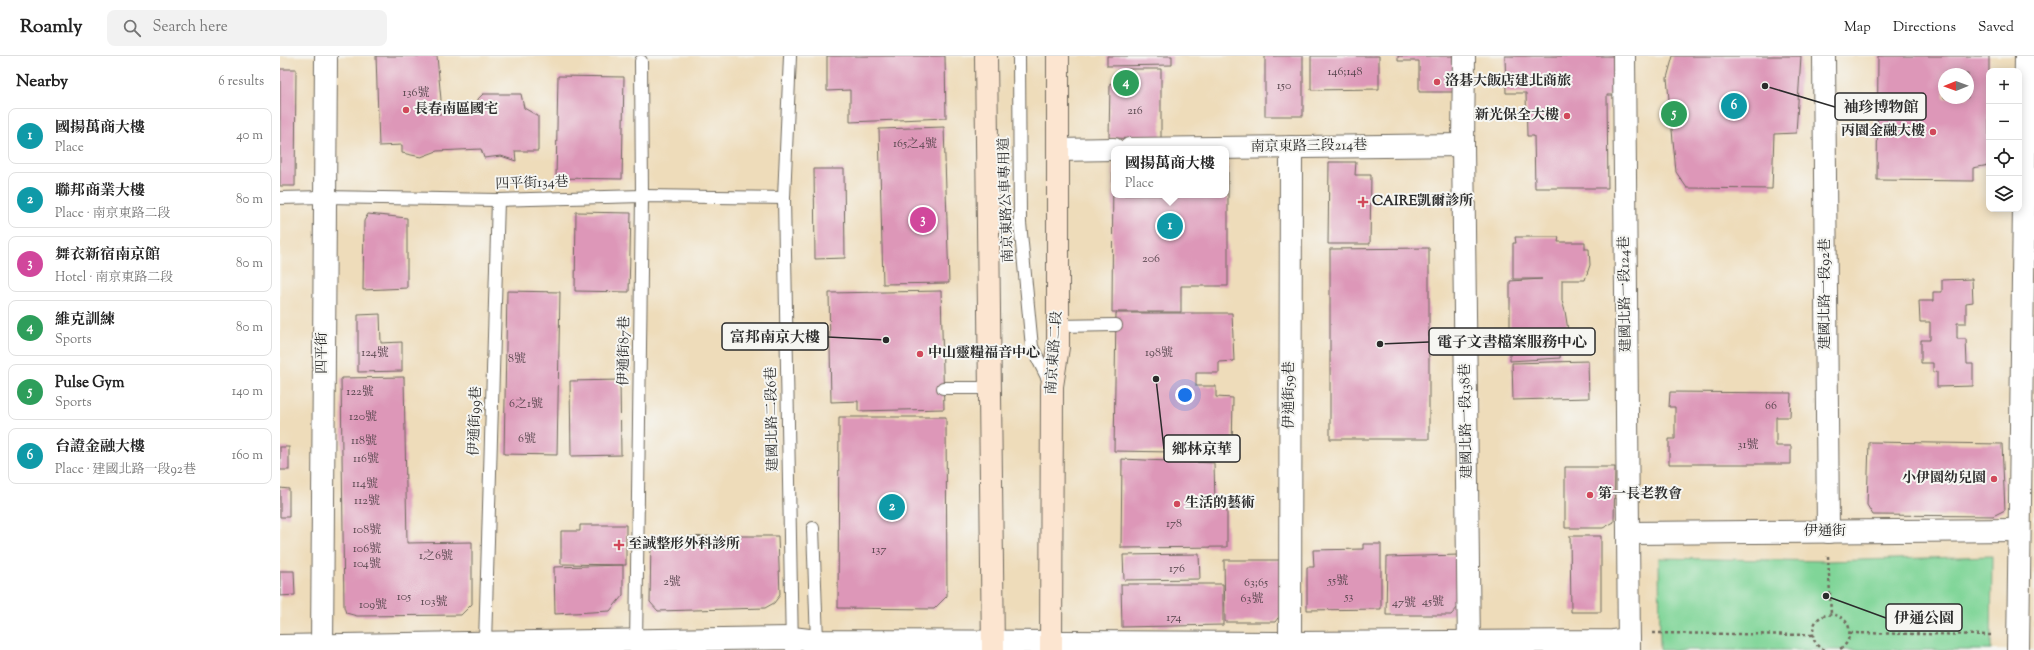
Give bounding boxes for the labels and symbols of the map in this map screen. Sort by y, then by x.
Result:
house number: 146;148 [1327,63,1363,81]
pin: 4 [1113,68,1139,98]
north arrow [1938,68,1974,104]
place label: 洛碁大飯店建北商旅 [1445,72,1571,92]
house number: 150 [1277,77,1291,95]
marker: 洛碁大飯店建北商旅 [1432,77,1442,87]
house number: 136號 [403,84,429,102]
pin: 6 [1721,91,1747,121]
callout: 袖珍博物館 [1835,93,1926,120]
text: 袖珍博物館 [1843,98,1919,119]
pin: 5 [1661,99,1687,129]
place label: 長春南區國宅 [414,100,498,120]
house number: 216 [1127,102,1143,120]
marker: 長春南區國宅 [401,105,411,115]
place label: 新光保全大樓 [1475,106,1559,126]
marker: 新光保全大樓 [1562,111,1572,121]
place label: 丙園金融大樓 [1841,122,1925,142]
marker: 丙園金融大樓 [1928,127,1938,137]
house number: 165之4號 [893,135,937,153]
street label: 南京東路三段214巷 [1251,136,1367,158]
street label: 南京東路公車專用道 [995,137,1019,263]
street label: 四平街134巷 [495,173,569,195]
place label: CAIRE凱爾診所 [1372,192,1473,212]
marker: CAIRE凱爾診所 [1357,196,1369,208]
pin: 3 [910,205,936,235]
pin: 1 [1157,211,1183,241]
street label: 建國北路一段124巷 [1615,236,1637,352]
street label: 建國北路一段92巷 [1816,238,1836,350]
house number: 206 [1142,250,1160,268]
street label: 南京東路二段 [1042,310,1068,396]
street label: 伊通街87巷 [614,316,636,386]
callout: 富邦南京大樓 [722,323,828,350]
text: 富邦南京大樓 [730,328,820,349]
callout: 電子文書檔案服務中心 [1429,328,1595,355]
street label: 四平街 [313,332,333,374]
text: 電子文書檔案服務中心 [1437,333,1587,354]
house number: 124號 [361,344,389,362]
place label: 中山靈糧福音中心 [928,344,1040,364]
house number: 198號 [1145,344,1173,362]
marker: 中山靈糧福音中心 [915,349,925,359]
house number: 8號 [508,350,526,368]
street label: 伊通街59巷 [1280,361,1300,429]
street label: 建國北路一段138巷 [1456,363,1478,479]
street label: 建國北路二段6巷 [762,366,784,472]
house number: 122號 [346,383,374,401]
your location [1175,385,1195,405]
street label: 伊通街99巷 [465,386,487,456]
house number: 6之1號 [509,395,543,413]
house number: 66 [1765,397,1777,415]
house number: 120號 [349,408,377,426]
house number: 6號 [518,430,536,448]
house number: 118號 [351,432,377,450]
callout: 鄉林京華 [1164,435,1240,462]
house number: 31號 [1738,436,1758,454]
text: 鄉林京華 [1172,440,1232,461]
house number: 116號 [353,450,379,468]
place label: 小伊園幼兒園 [1902,469,1986,489]
marker: 小伊園幼兒園 [1989,474,1999,484]
house number: 114號 [352,475,378,493]
place label: 第一長老教會 [1598,485,1682,505]
marker: 第一長老教會 [1585,490,1595,500]
house number: 112號 [354,492,380,510]
pin: 2 [879,492,905,522]
place label: 生活的藝術 [1185,494,1255,514]
marker: 生活的藝術 [1172,499,1182,509]
house number: 178 [1166,515,1182,533]
house number: 108號 [353,521,381,539]
street label: 伊通街 [1804,522,1846,542]
place label: 至誠整形外科診所 [628,535,740,555]
marker: 至誠整形外科診所 [613,539,625,551]
house number: 106號 [353,540,381,558]
house number: 137 [872,541,886,559]
house number: 1之6號 [419,547,453,565]
house number: 104號 [353,555,381,573]
house number: 176 [1169,560,1185,578]
house number: 55號 [1327,572,1348,590]
house number: 2號 [663,573,681,591]
house number: 63;65 [1244,574,1268,592]
house number: 105 [397,588,411,606]
house number: 53 [1344,588,1354,606]
house number: 63號 [1241,590,1263,608]
house number: 103號 [420,593,448,611]
house number: 45號 [1422,593,1444,611]
house number: 47號 [1392,594,1416,612]
house number: 109號 [359,596,387,614]
callout: 伊通公園 [1886,604,1962,631]
house number: 174 [1166,609,1182,627]
text: 伊通公園 [1894,609,1954,630]

